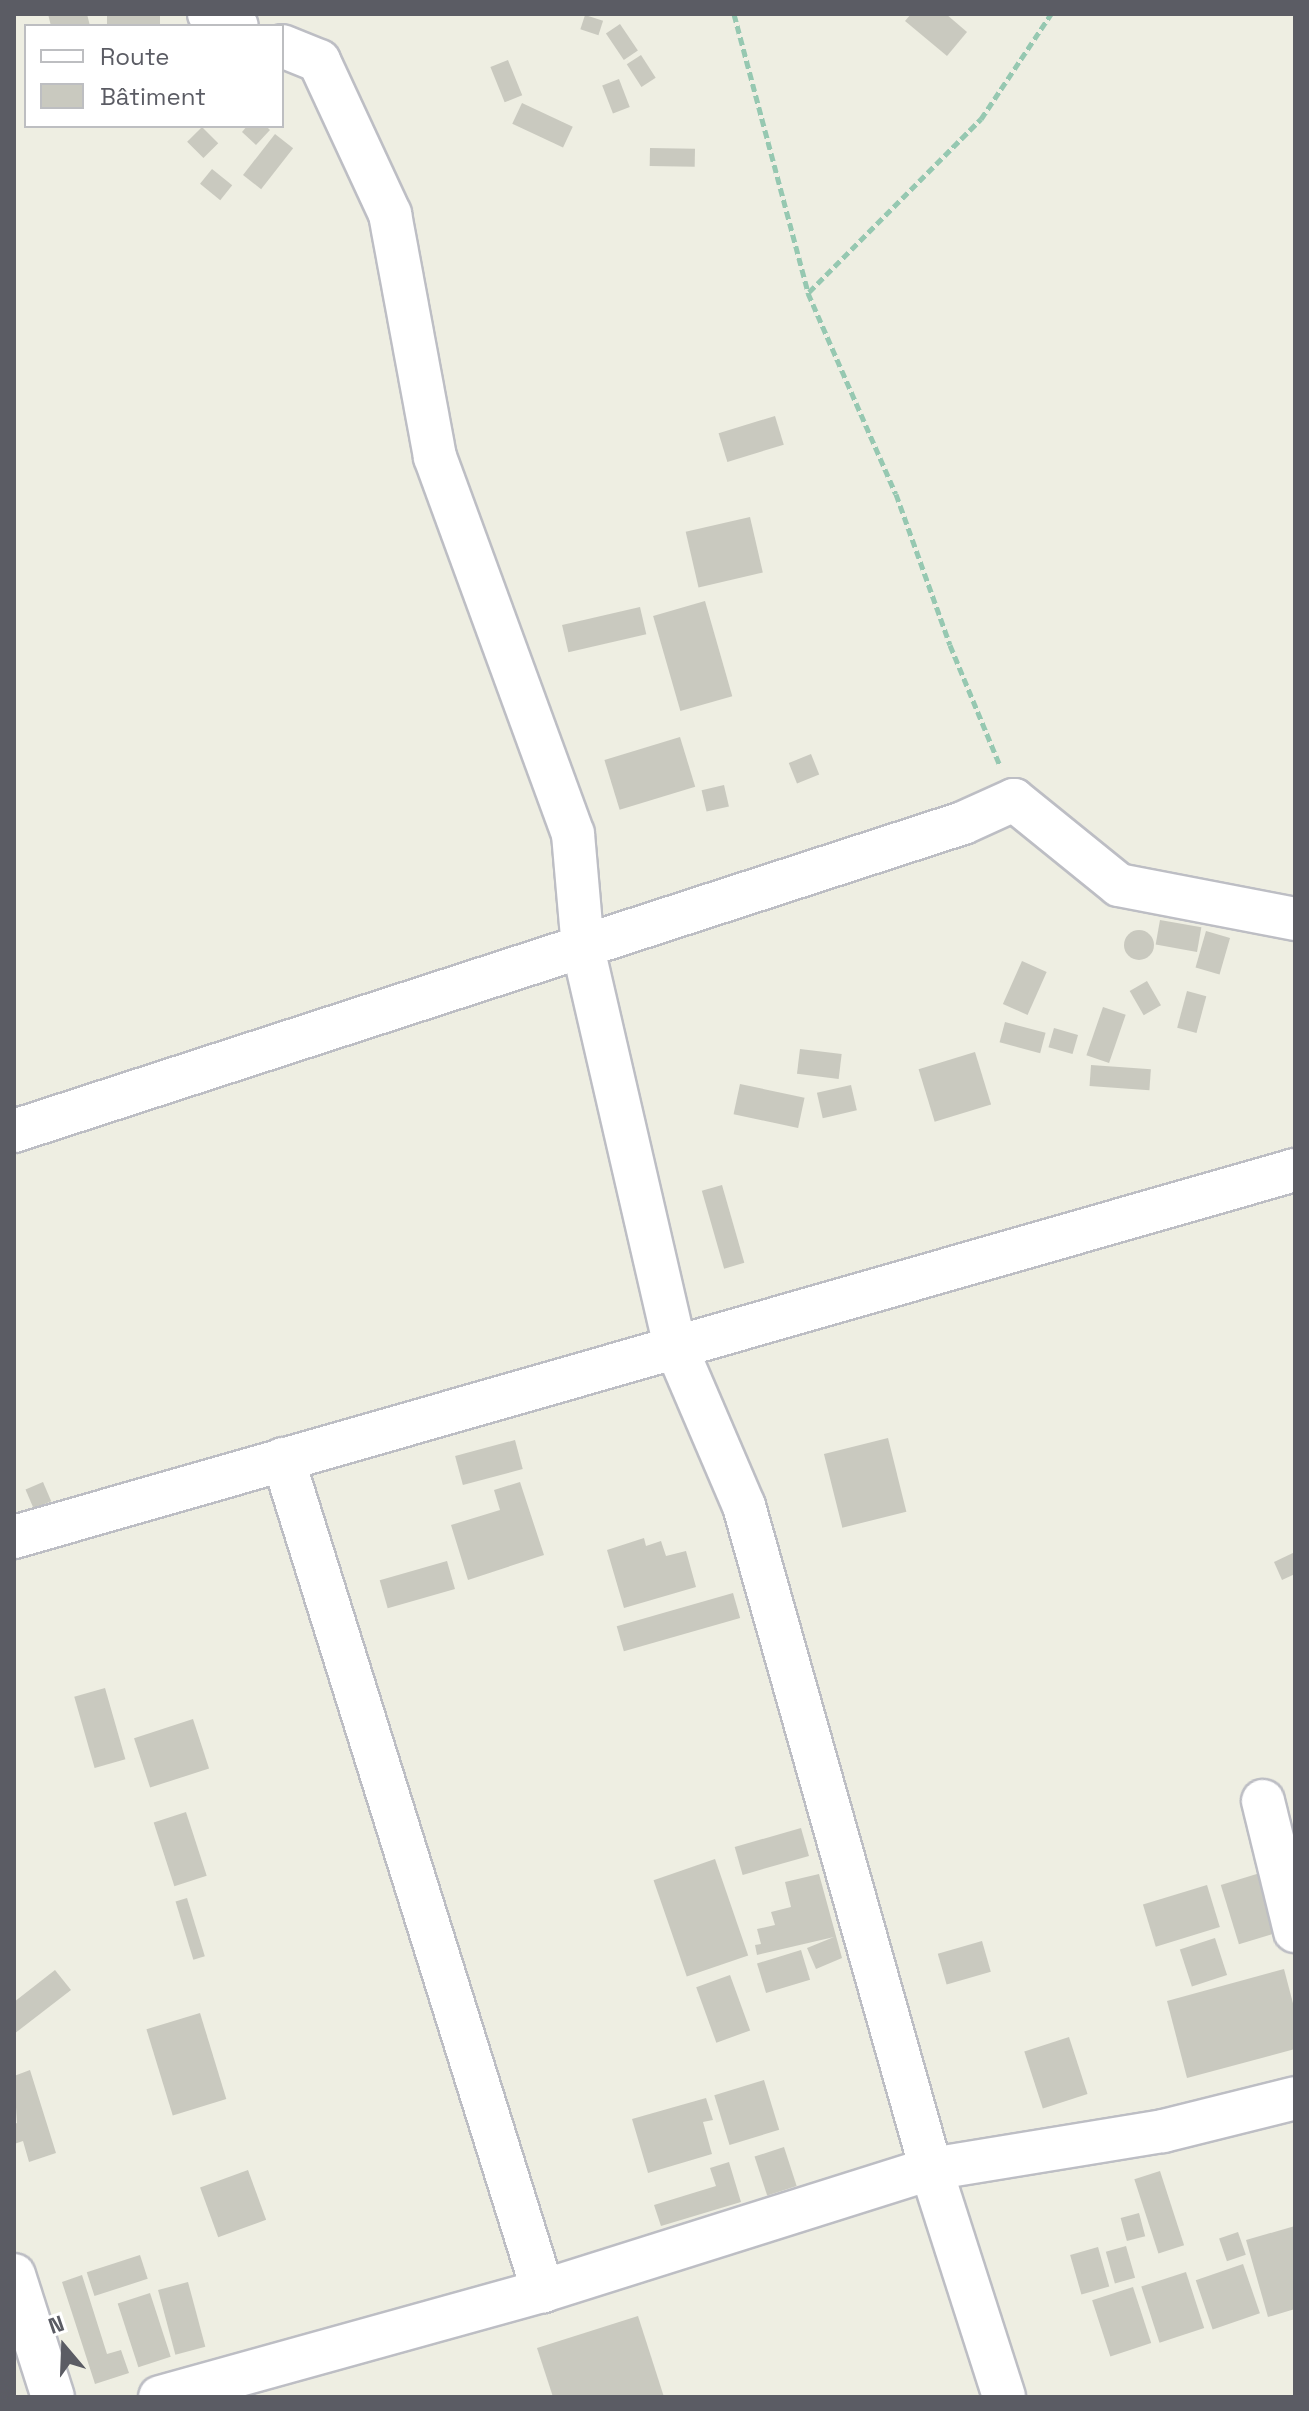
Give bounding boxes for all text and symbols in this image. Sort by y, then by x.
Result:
legend [24,24,284,128]
text: Route [100,41,169,72]
text: Bâtiment [100,81,206,112]
north arrow [24,2307,104,2387]
text: N [45,2309,68,2340]

